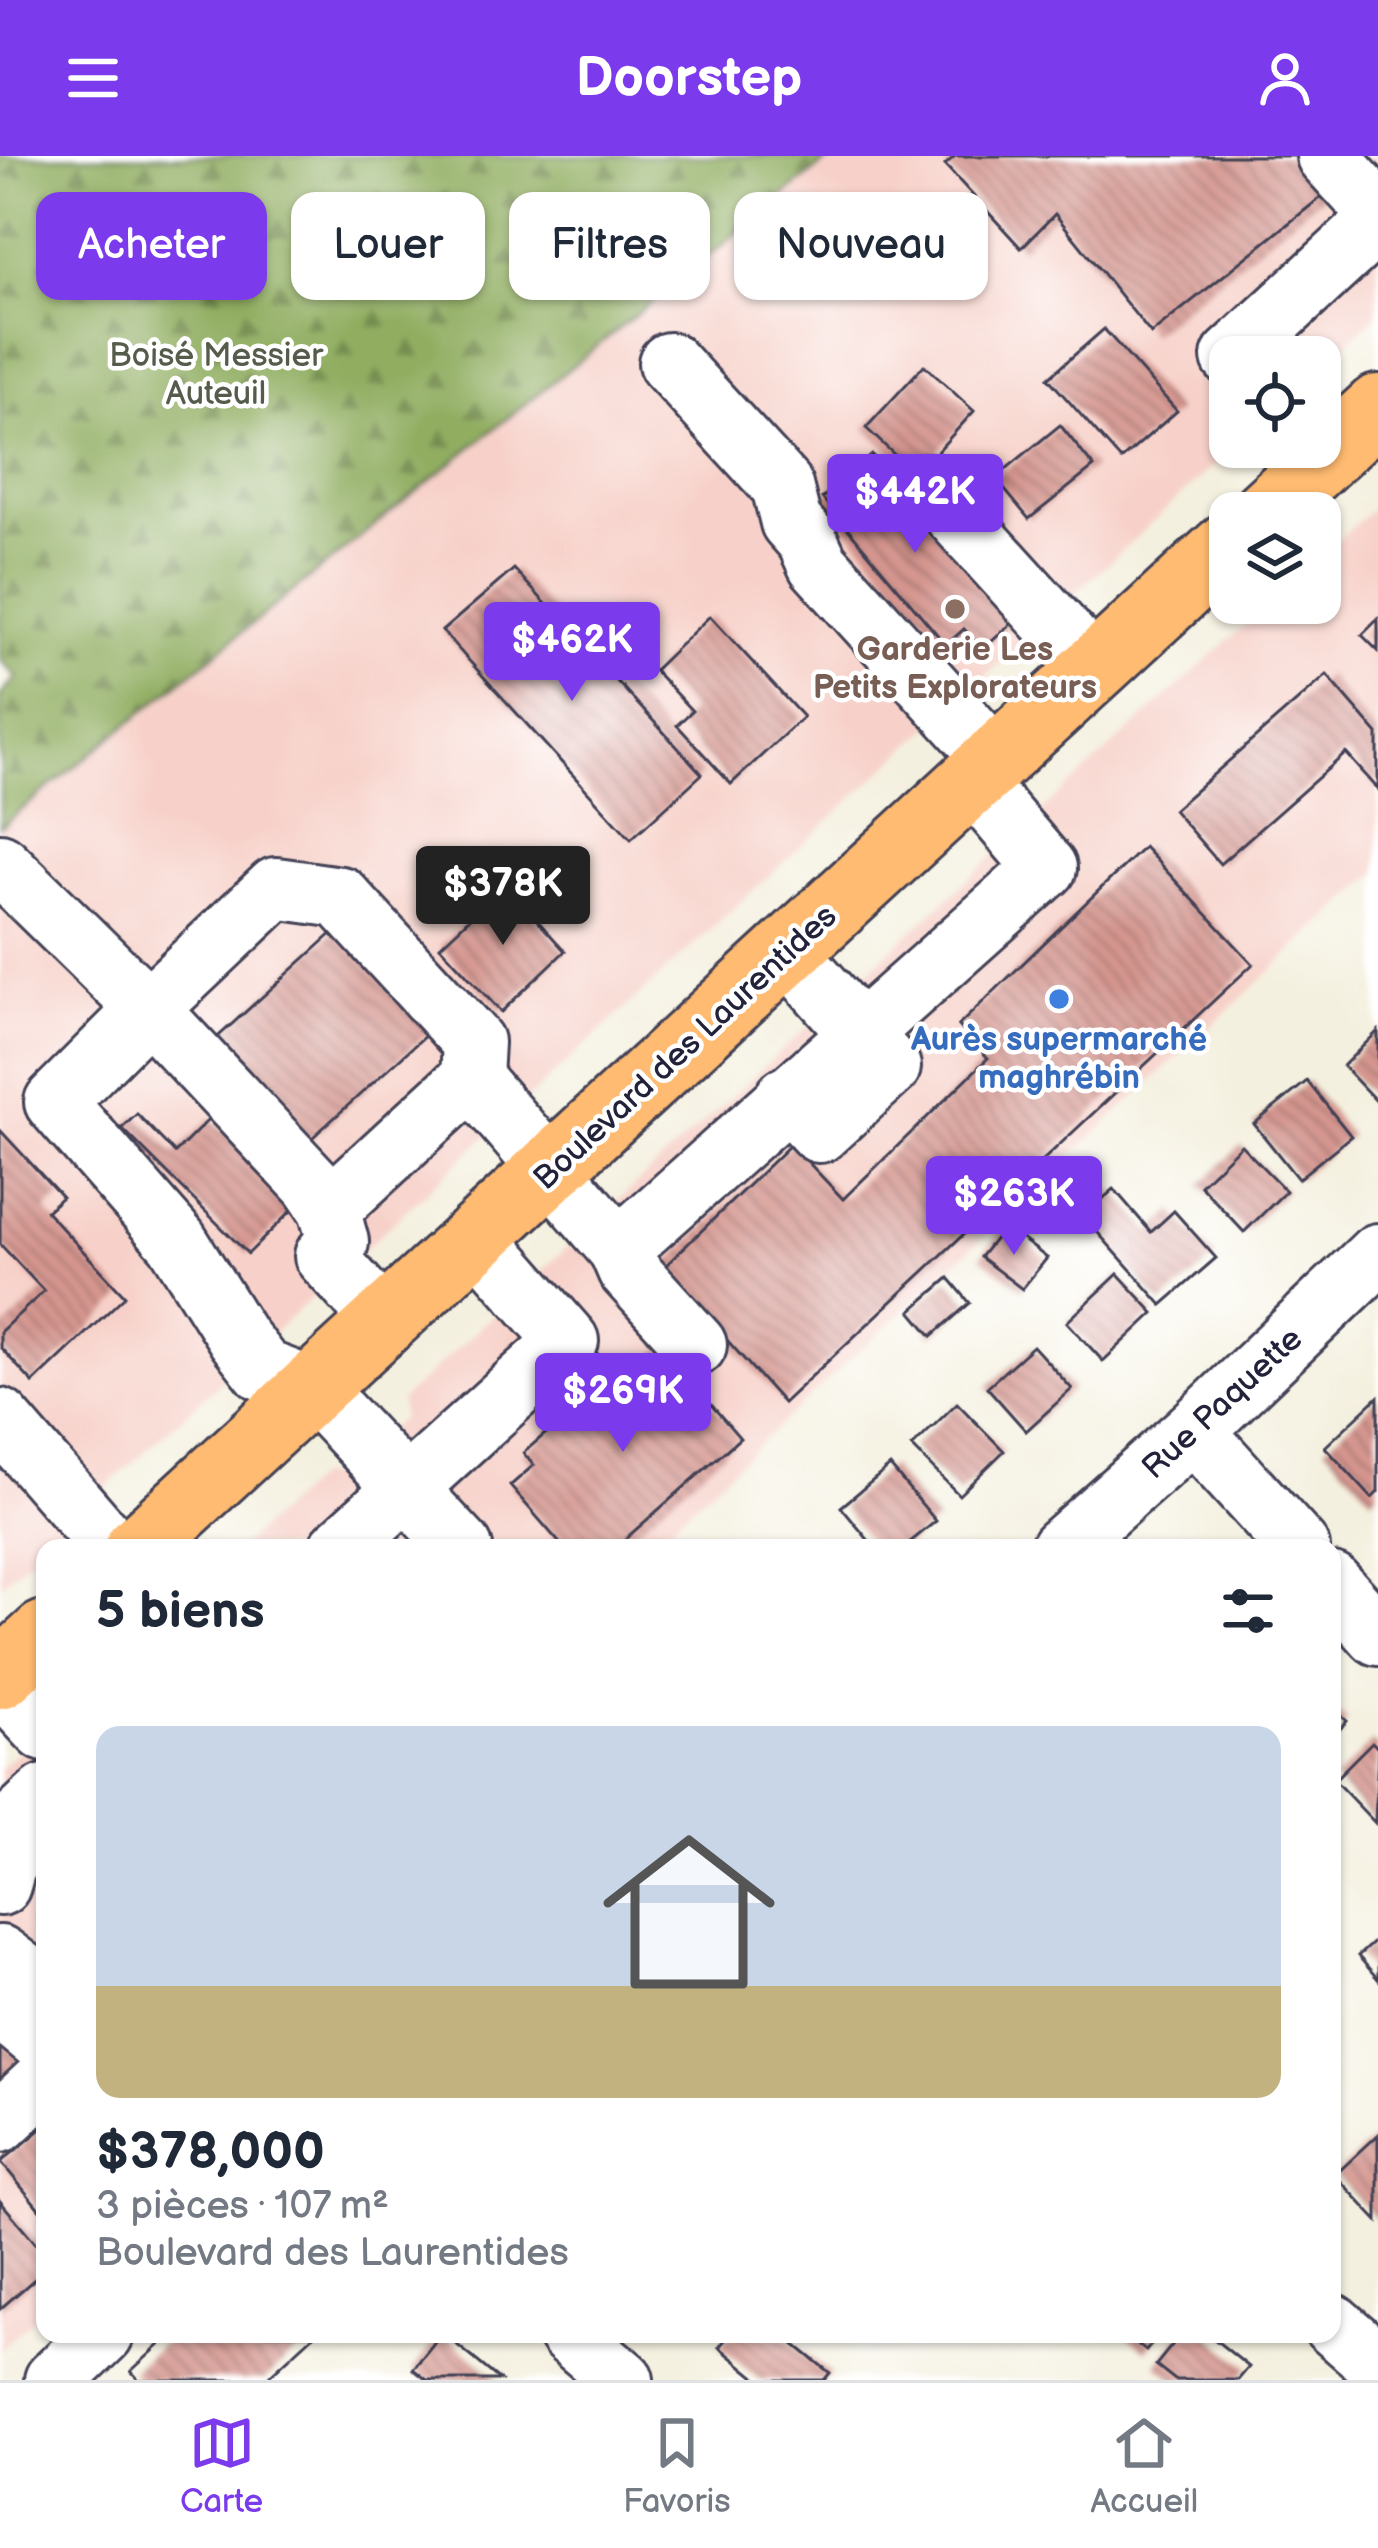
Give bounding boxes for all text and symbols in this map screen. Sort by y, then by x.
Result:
icon: menu [60,45,126,111]
icon: person [1252,45,1318,111]
text: Doorstep [576,46,802,111]
chip: Acheter [36,192,267,300]
chip: Louer [291,192,485,300]
chip: Filtres [509,192,710,300]
chip: Nouveau [734,192,988,300]
park label: Boisé Messier Auteuil [109,336,324,414]
map controls [1209,336,1341,624]
button: locate [1209,336,1341,468]
pin: $442K [831,454,999,556]
text: $442K [854,469,976,516]
button: layers [1209,492,1341,624]
marker: Garderie Les Petits Explorateurs [942,596,968,622]
pin: $462K [488,602,656,704]
text: $462K [511,617,633,664]
place label: Garderie Les Petits Explorateurs [813,630,1097,708]
pin: $378K [419,846,587,948]
text: $378K [443,861,563,908]
street label: Boulevard des Laurentides [525,896,845,1199]
marker: Aurès supermarché maghrébin [1046,986,1072,1012]
place label: Aurès supermarché maghrébin [910,1020,1207,1098]
pin: $263K [930,1156,1098,1258]
text: $263K [953,1171,1075,1218]
street label: Rue Paquette [1134,1319,1311,1488]
pin: $269K [539,1353,707,1455]
text: $269K [562,1368,684,1415]
icon: filters [1215,1578,1281,1644]
text: 5 biens [96,1581,265,1642]
icon: home [581,1804,797,2020]
text: $378,000 [96,2122,325,2183]
text: 3 pièces · 107 m² [96,2183,389,2230]
text: Boulevard des Laurentides [96,2230,569,2277]
tab: Carte [180,2410,263,2522]
tab: Favoris [623,2410,731,2522]
tab: Accueil [1090,2410,1198,2522]

